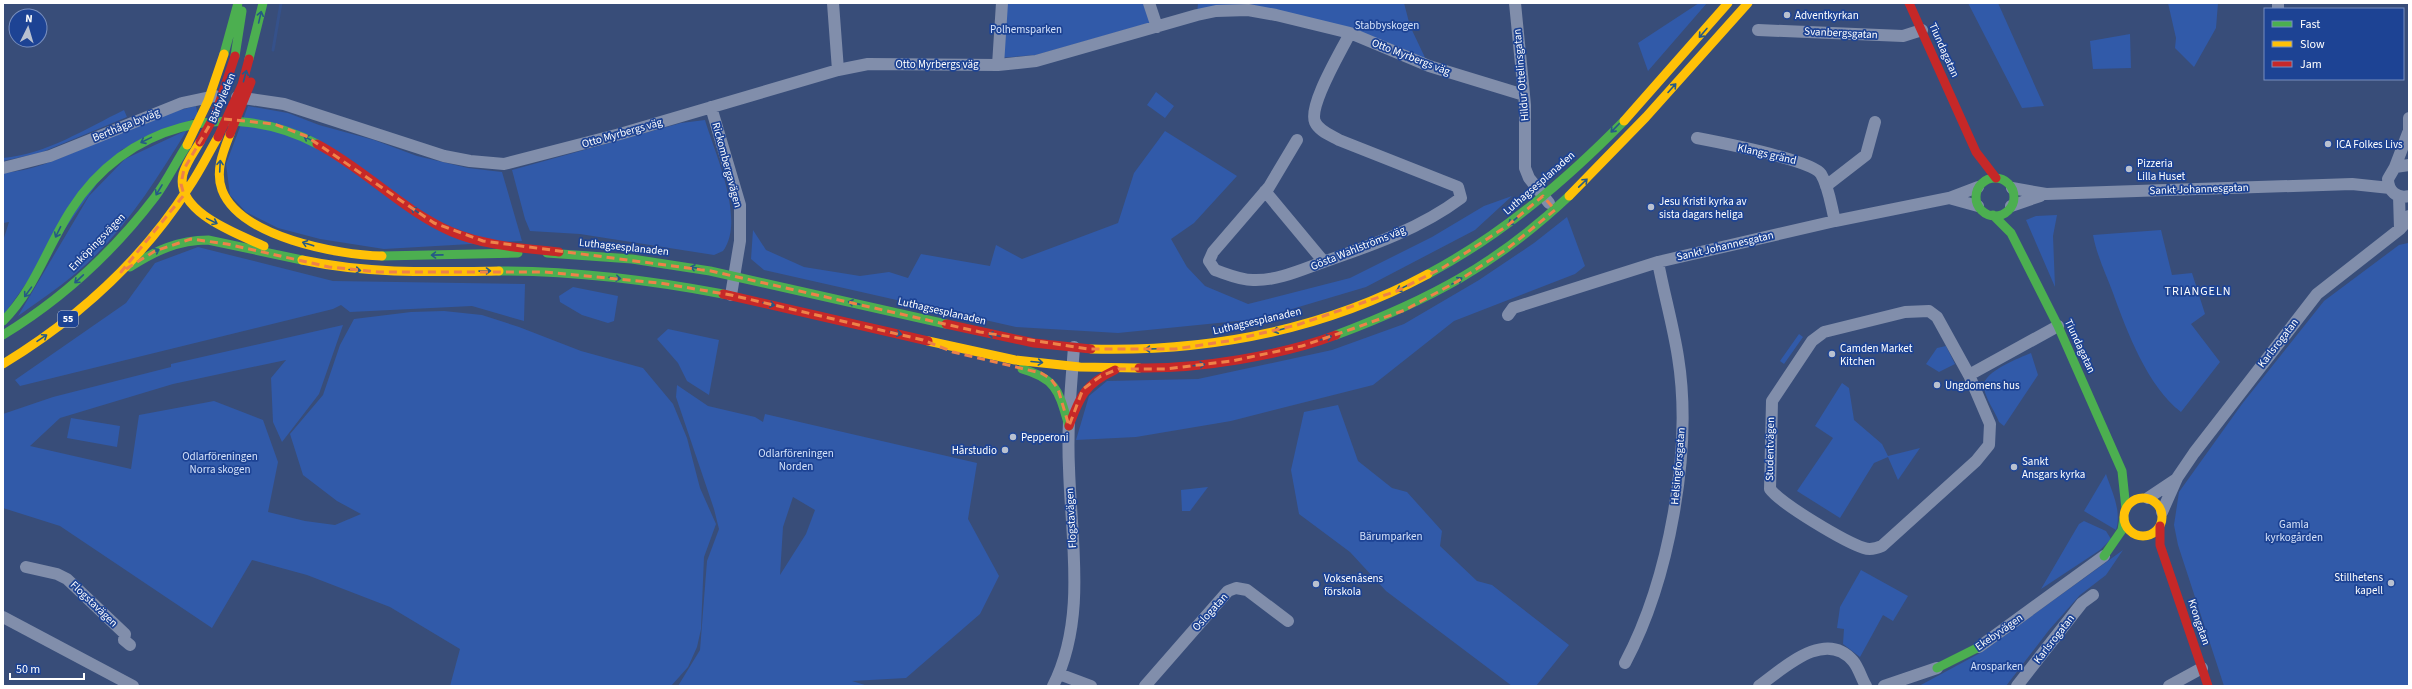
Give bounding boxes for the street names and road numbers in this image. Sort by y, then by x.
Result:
street label: Tiundagatan [1925,20,1963,80]
street label: Svanbergsgatan [1804,24,1878,42]
street label: Hildur Ottelinsgatan [1509,28,1533,122]
street label: Otto Myrbergs väg [1370,35,1453,79]
street label: Otto Myrbergs väg [895,57,979,72]
street label: Bärbyleden [205,71,239,125]
street label: Berthåga byväg [90,105,162,145]
street label: Otto Myrbergs väg [580,114,664,152]
street label: Rickombergavägen [708,121,746,209]
street label: Klangs gränd [1736,140,1798,168]
street label: Luthagsesplanaden [1500,148,1578,218]
street label: Sankt Johannesgatan [2149,180,2249,198]
street label: Enköpingsvägen [65,210,129,274]
street label: Gösta Wahlströms väg [1308,222,1408,274]
street label: Sankt Johannesgatan [1675,228,1775,264]
street label: Luthagsesplanaden [578,235,670,259]
street label: Luthagsesplanaden [896,294,988,328]
street label: Luthagsesplanaden [1211,304,1303,338]
road number: 55 [58,311,78,327]
street label: Karlsrogatan [2254,315,2302,371]
street label: Tiundagatan [2061,317,2099,375]
street label: Studentvägen [1762,417,1778,481]
street label: Helsingforsgatan [1667,427,1689,505]
street label: Flogstavägen [1062,487,1080,549]
street label: Flogstavägen [67,578,121,630]
street label: Oslogatan [1189,590,1231,634]
street label: Krongatan [2184,597,2214,647]
street label: Ekebyvägen [1972,610,2026,654]
street label: Karlsrogatan [2030,611,2078,667]

